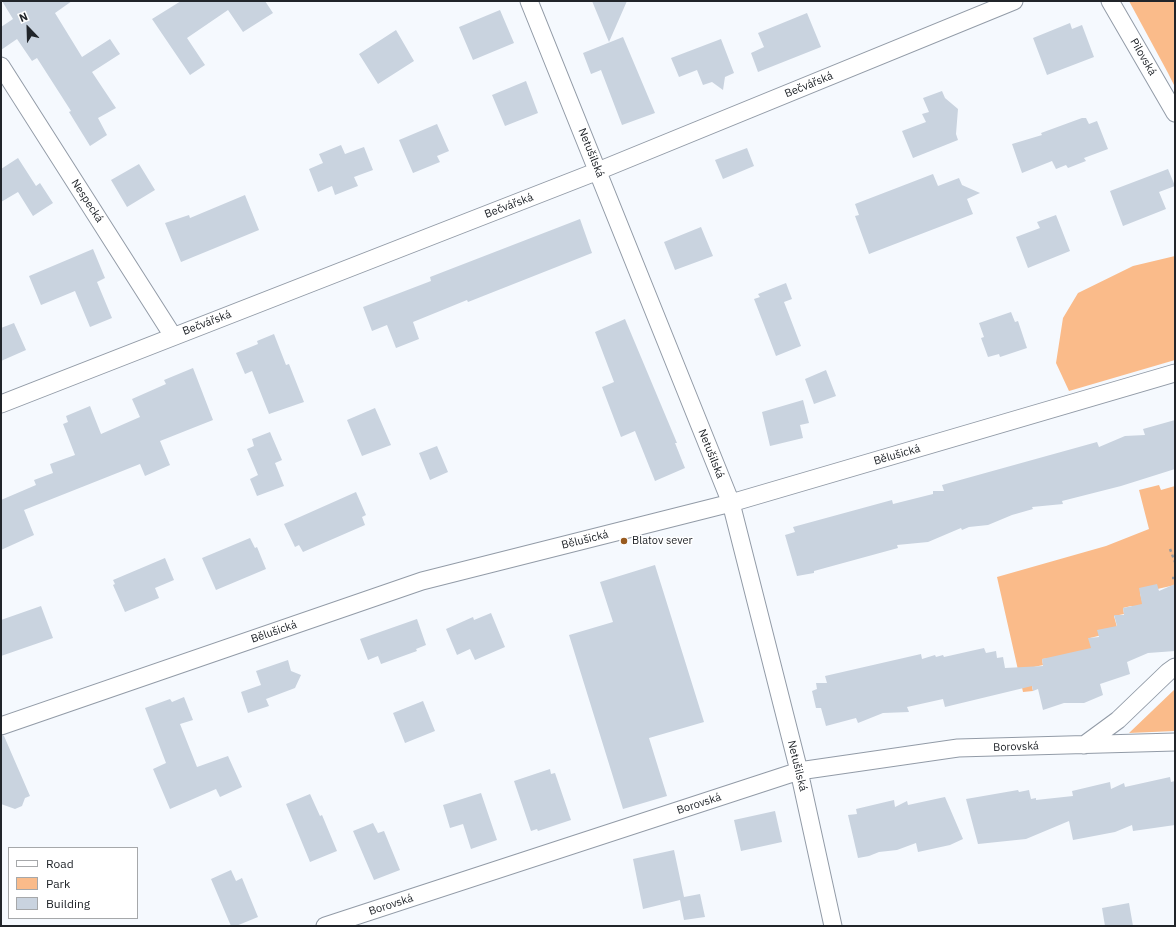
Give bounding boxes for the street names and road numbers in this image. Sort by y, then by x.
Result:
street label: Pilovská [1127,36,1159,78]
street label: Bečvářská [783,69,835,101]
street label: Netušilská [575,126,607,180]
street label: Nespecká [68,177,106,225]
street label: Bečvářská [483,191,535,221]
street label: Bečvářská [181,308,233,338]
street label: Netušilská [695,427,727,481]
street label: Bělušická [872,442,922,468]
street label: Bělušická [560,528,610,552]
street label: Bělušická [249,618,299,646]
street label: Netušilská [784,739,810,793]
street label: Borovská [993,740,1039,754]
street label: Borovská [675,791,723,817]
street label: Borovská [367,892,415,918]

